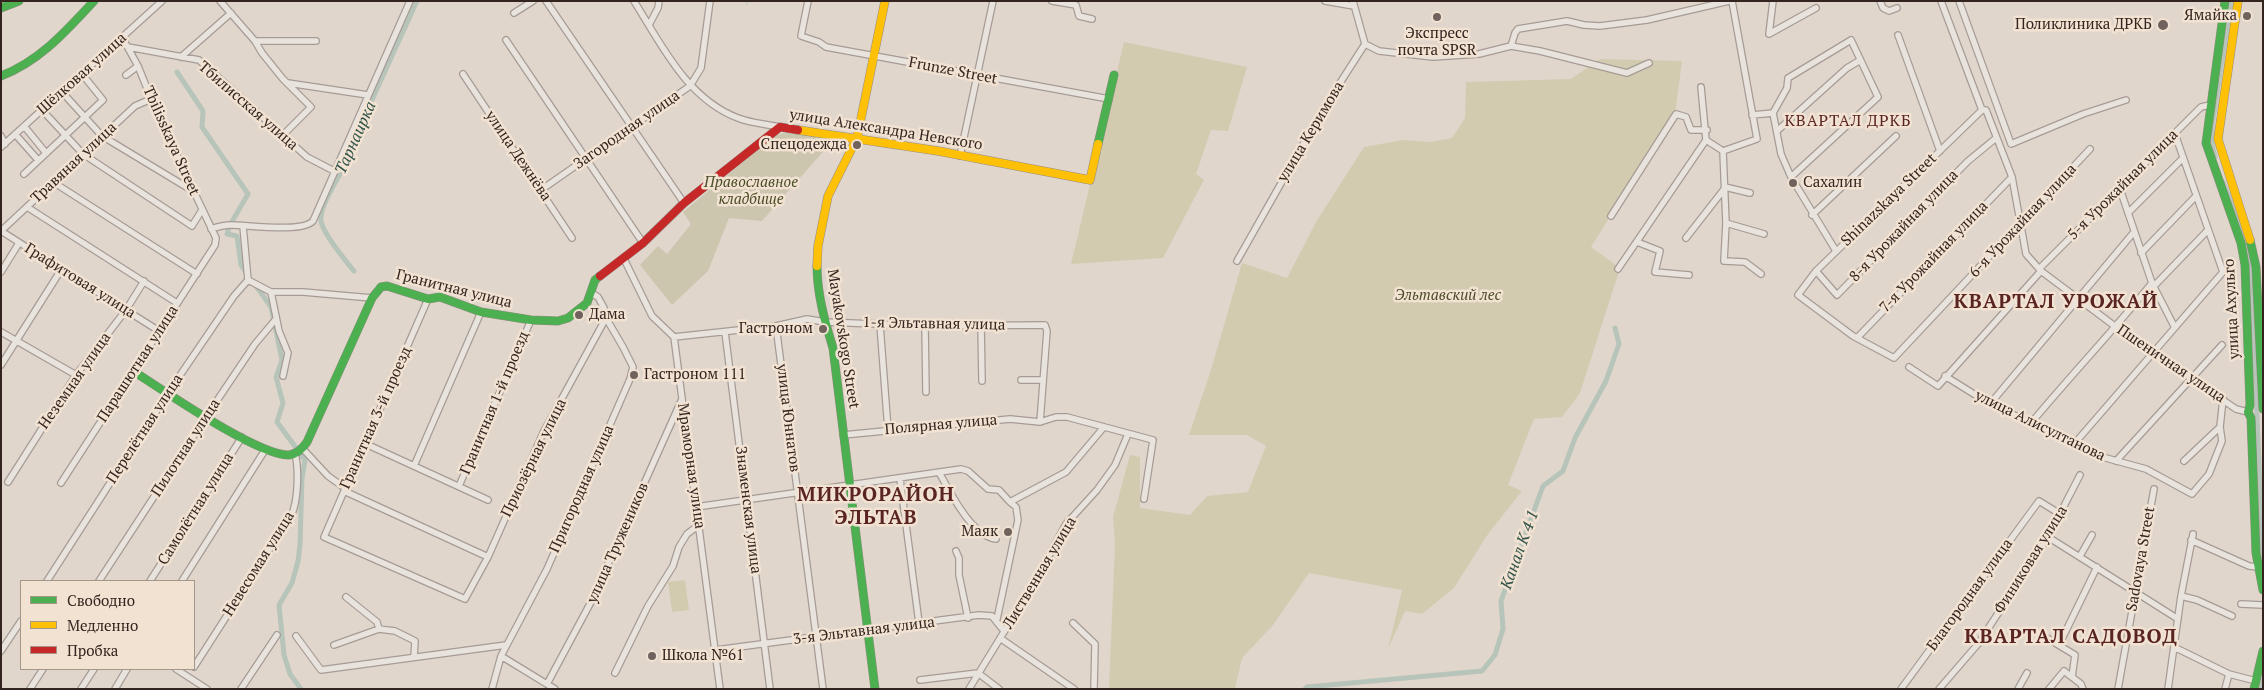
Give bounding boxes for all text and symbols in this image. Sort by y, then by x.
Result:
place label: Ямайка [2184,7,2237,25]
marker: Ямайка [2241,10,2253,22]
marker: Экспресс почта SPSR [1431,11,1443,23]
place label: Поликлиника ДРКБ [2015,16,2152,34]
marker: Поликлиника ДРКБ [2156,18,2170,32]
place label: Экспресс почта SPSR [1398,25,1476,60]
street label: Шёлковая улица [34,29,130,119]
street label: Frunze Street [907,54,999,88]
street label: Тбилисская улица [194,58,302,154]
street label: улица Керимова [1274,78,1348,186]
street label: Tbilisskaya Street [139,83,203,199]
street label: Загородная улица [571,87,683,173]
water label: Тарнаирка [331,99,381,177]
street label: улица Александра Невского [788,106,984,154]
street label: улица Дежнёва [481,107,555,205]
district label: КВАРТАЛ ДРКБ [1783,111,1913,131]
street label: Травяная улица [27,119,121,207]
street label: 5-я Урожайная улица [2064,126,2182,244]
place label: Спецодежда [761,136,847,154]
marker: Спецодежда [851,139,863,151]
street label: Shinazskaya Street [1838,150,1940,250]
street label: 6-я Урожайная улица [1966,160,2080,282]
street label: 8-я Урожайная улица [1846,166,1962,286]
park label: Православное кладбище [704,174,798,209]
place label: Сахалин [1803,174,1862,192]
marker: Сахалин [1787,177,1799,189]
street label: 7-я Урожайная улица [1876,198,1992,316]
street label: Графитовая улица [21,240,139,322]
street label: улица Ахульго [2220,258,2244,360]
street label: Гранитная улица [394,266,514,312]
street label: Mayakovskogo Street [823,268,863,410]
park label: Эльтавский лес [1395,287,1501,305]
district label: КВАРТАЛ УРОЖАЙ [1952,290,2160,314]
street label: Парашютная улица [94,302,182,426]
place label: Дама [589,306,625,324]
marker: Дама [573,309,585,321]
street label: 1-я Эльтавная улица [862,314,1006,334]
place label: Гастроном [739,320,813,338]
street label: Пшеничная улица [2113,321,2229,407]
marker: Гастроном [817,323,829,335]
street label: Неземная улица [35,329,115,433]
street label: Гранитная 1-й проезд [457,329,533,477]
street label: Гранитная 3-й проезд [336,344,416,492]
street label: улица Юннатов [772,363,804,473]
place label: Гастроном 111 [644,366,746,384]
marker: Гастроном 111 [628,369,640,381]
street label: Перелётная улица [103,371,187,487]
street label: улица Алисултанова [1972,387,2108,465]
street label: Пилотная улица [148,396,224,500]
street label: Приозёрная улица [498,396,570,520]
street label: Мраморная улица [673,402,709,530]
street label: Полярная улица [884,411,998,439]
street label: Пригородная улица [546,422,618,556]
street label: Знаменская улица [731,445,765,575]
street label: Самолётная улица [154,450,238,568]
street label: улица Тружеников [583,480,653,606]
district label: МИКРОРАЙОН ЭЛЬТАВ [796,483,956,530]
street label: Финиковая улица [1991,503,2071,617]
street label: Sadovaya Street [2123,505,2159,613]
street label: Невесомая улица [219,508,299,620]
water label: Канал К 4 1 [1497,508,1543,592]
street label: Лиственная улица [999,514,1081,632]
place label: Маяк [961,523,998,541]
marker: Маяк [1002,526,1014,538]
street label: Благородная улица [1923,535,2017,655]
legend [20,580,195,670]
text: Свободно [67,590,135,610]
street label: 3-я Эльтавная улица [792,613,936,649]
text: Медленно [67,615,138,635]
district label: КВАРТАЛ САДОВОД [1962,625,2180,649]
text: Пробка [67,640,118,660]
place label: Школа №61 [662,647,744,665]
marker: Школа №61 [646,650,658,662]

